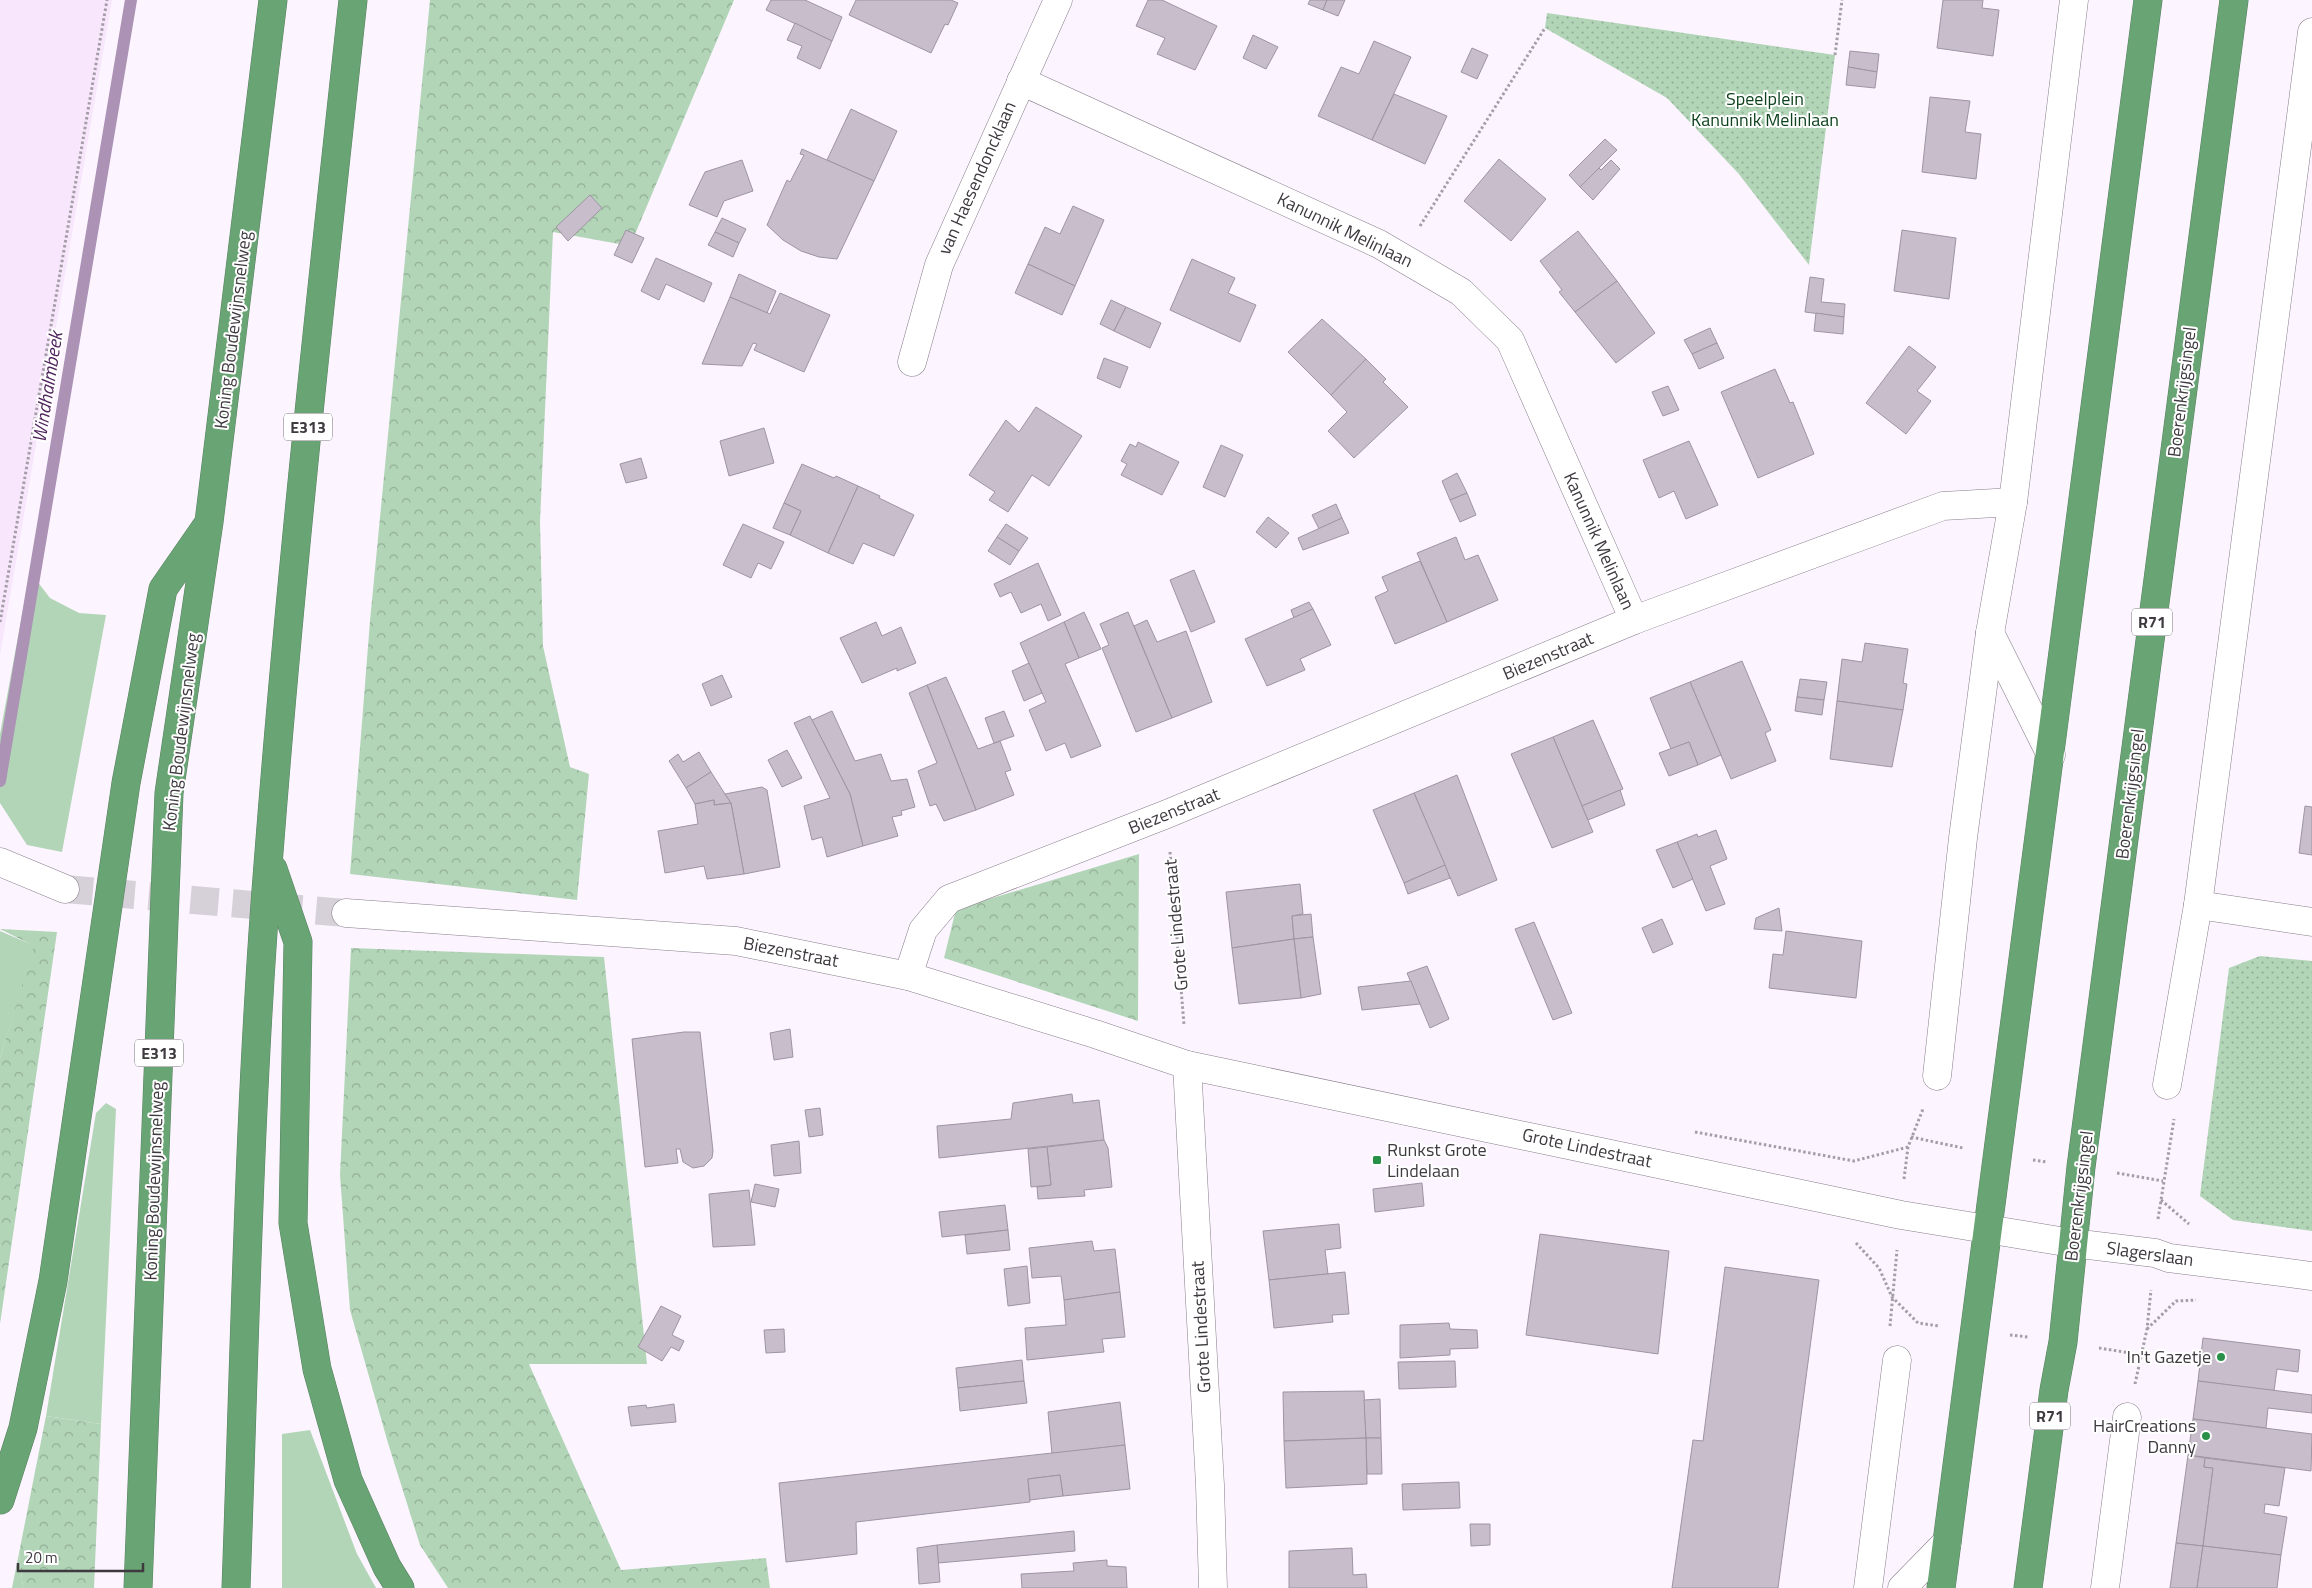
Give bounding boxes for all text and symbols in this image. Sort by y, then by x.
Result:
park label: Speelplein Kanunnik Melinlaan [1691,85,1839,133]
street label: van Haesendoncklaan [931,97,1023,259]
street label: Kanunnik Melinlaan [1273,185,1418,274]
street label: Koning Boudewijnsnelweg [207,229,258,430]
street label: Boerenkrijgsingel [2160,325,2203,459]
water label: Windhalmbeek [23,327,70,444]
road number: E313 [284,414,332,441]
street label: Kanunnik Melinlaan [1557,468,1642,614]
road number: R71 [2132,608,2172,636]
street label: Biezenstraat [1498,624,1598,687]
street label: Koning Boudewijnsnelweg [155,631,206,832]
street label: Boerenkrijgsingel [2108,727,2151,861]
street label: Biezenstraat [1124,780,1224,841]
street label: Grote Lindestraat [1156,857,1195,992]
street label: Biezenstraat [741,929,842,974]
road number: E313 [135,1040,183,1066]
street label: Koning Boudewijnsnelweg [137,1081,170,1281]
street label: Grote Lindestraat [1520,1121,1655,1175]
street label: Boerenkrijgsingel [2057,1129,2100,1263]
place label: Runkst Grote Lindelaan [1387,1136,1487,1184]
marker: Runkst Grote Lindelaan [1371,1154,1383,1166]
street label: Slagerslaan [2105,1234,2195,1273]
street label: Grote Lindestraat [1184,1260,1217,1394]
place label: In't Gazetje [2126,1343,2211,1370]
marker: In't Gazetje [2215,1351,2227,1363]
road number: R71 [2030,1402,2070,1430]
place label: HairCreations Danny [2093,1412,2196,1460]
marker: HairCreations Danny [2200,1430,2212,1442]
scale bar [18,1540,142,1572]
text: 20 m [25,1546,58,1569]

